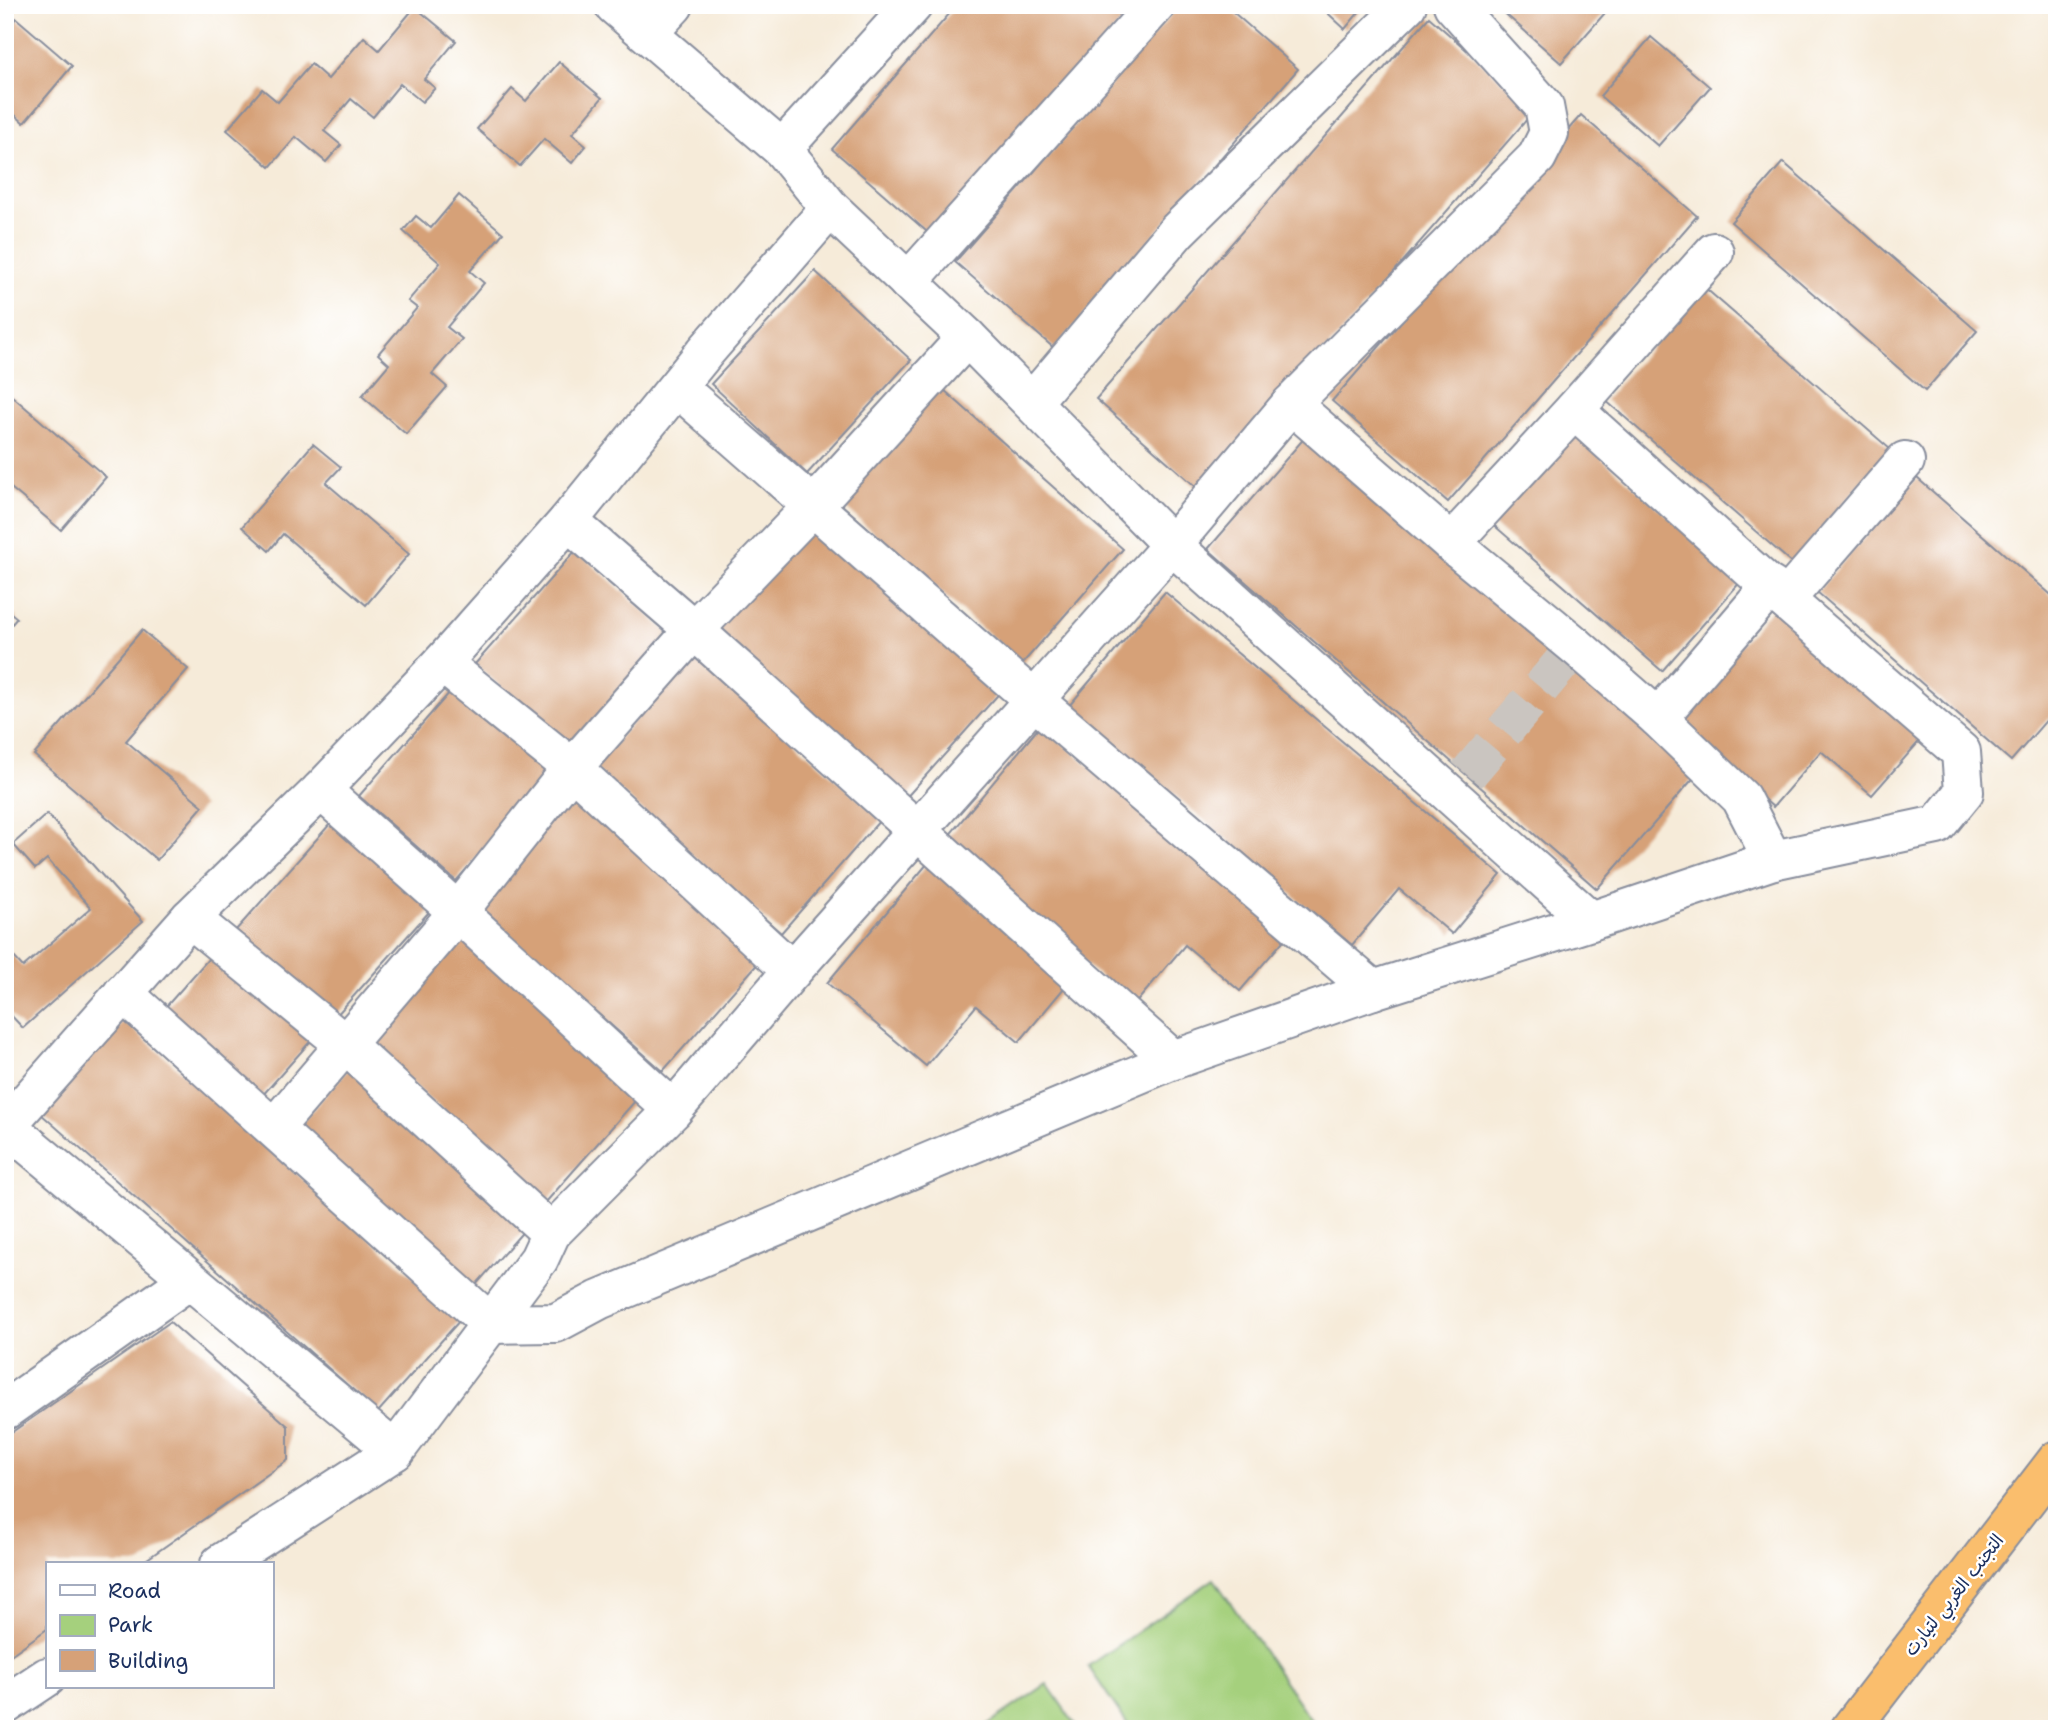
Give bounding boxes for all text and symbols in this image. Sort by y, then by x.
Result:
street label: التجنب الغربي لتيارت [1899,1529,2012,1663]
legend [46,1562,273,1688]
text: Road [108,1577,161,1605]
text: Park [108,1611,153,1639]
text: Building [108,1647,188,1675]

